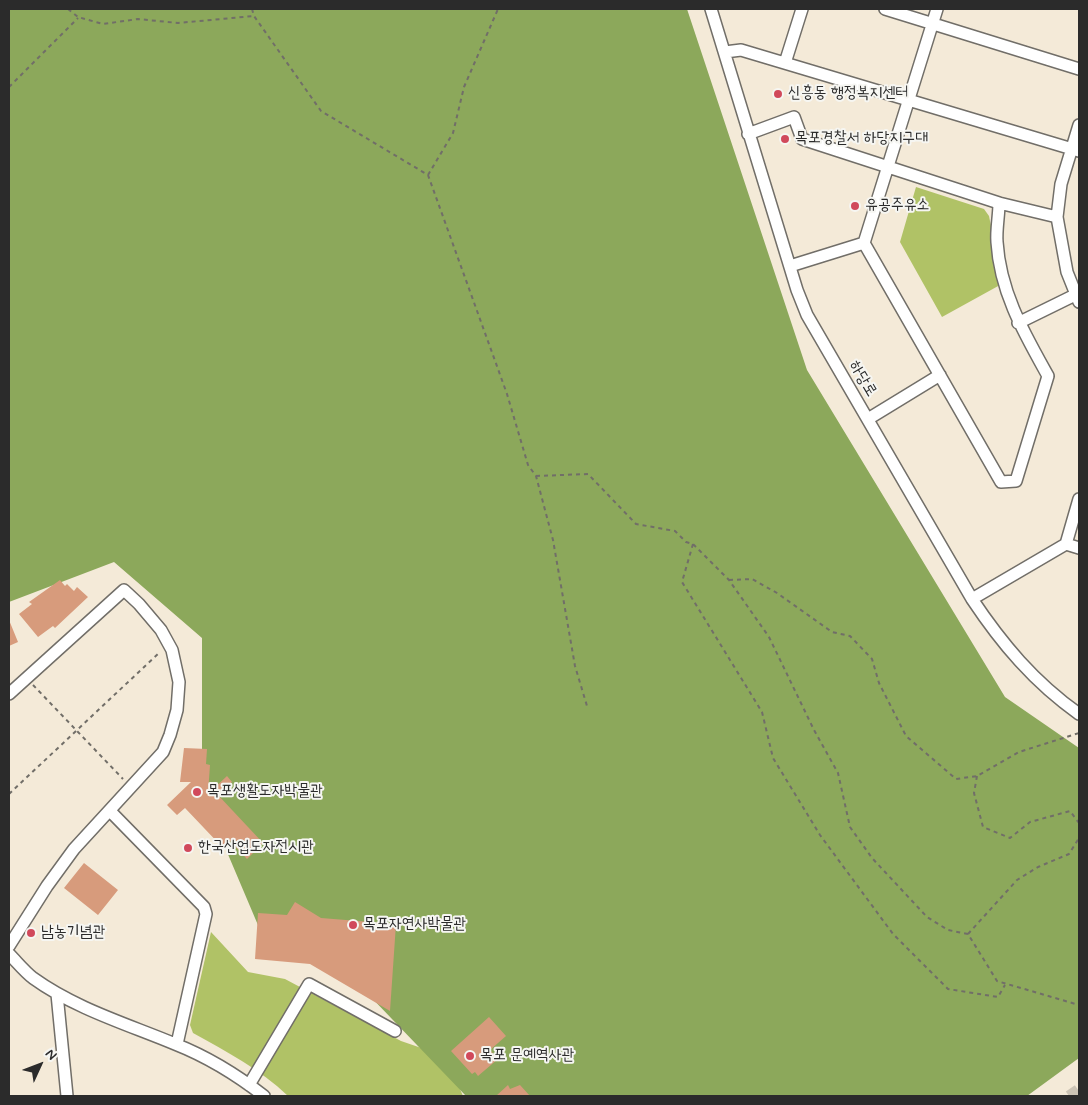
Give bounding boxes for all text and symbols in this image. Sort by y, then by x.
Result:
place label: 신흥동 행정복지센터 [788,84,908,104]
marker: 신흥동 행정복지센터 [772,88,784,100]
place label: 목포경찰서 하당지구대 [795,129,928,149]
marker: 목포경찰서 하당지구대 [779,133,791,145]
place label: 유공주유소 [865,196,929,216]
marker: 유공주유소 [849,200,861,212]
street label: 하당로 [844,358,880,400]
place label: 목포생활도자박물관 [207,782,323,802]
marker: 목포생활도자박물관 [191,786,203,798]
place label: 한국산업도자전시관 [198,838,314,858]
marker: 한국산업도자전시관 [182,842,194,854]
place label: 목포자연사박물관 [363,915,466,935]
marker: 목포자연사박물관 [347,919,359,931]
place label: 남농기념관 [41,923,105,943]
marker: 남농기념관 [25,927,37,939]
north arrow [15,1040,65,1090]
text: N [41,1045,61,1064]
place label: 목포 문예역사관 [480,1046,574,1066]
marker: 목포 문예역사관 [464,1050,476,1062]

